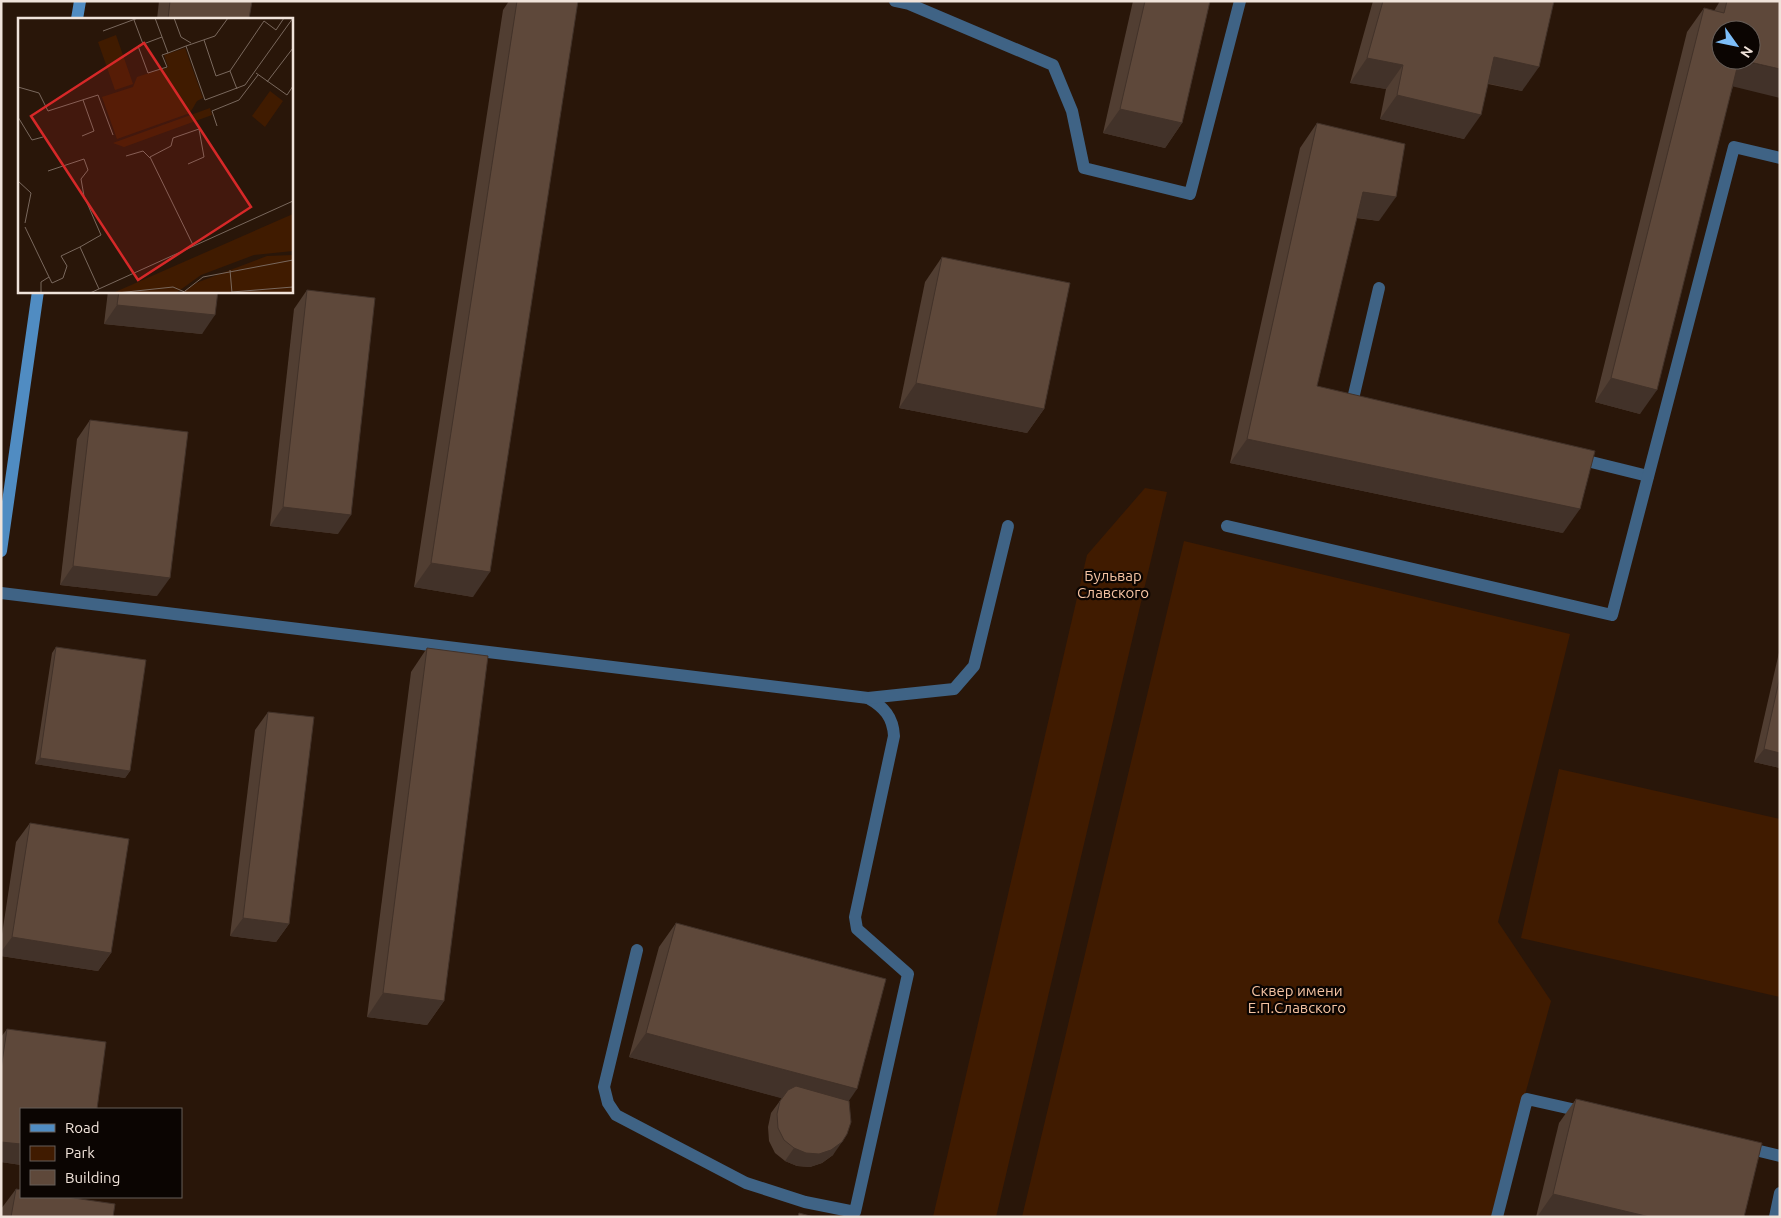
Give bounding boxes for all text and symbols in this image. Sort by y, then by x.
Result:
inset map [18,18,292,292]
north arrow [1711,20,1761,70]
text: N [1737,43,1756,61]
park label: Бульвар Славского [1077,567,1149,601]
park label: Сквер имени Е.П.Славского [1248,982,1346,1016]
legend [20,1108,182,1198]
text: Road [65,1119,100,1136]
text: Park [65,1144,95,1161]
text: Building [65,1169,120,1186]

